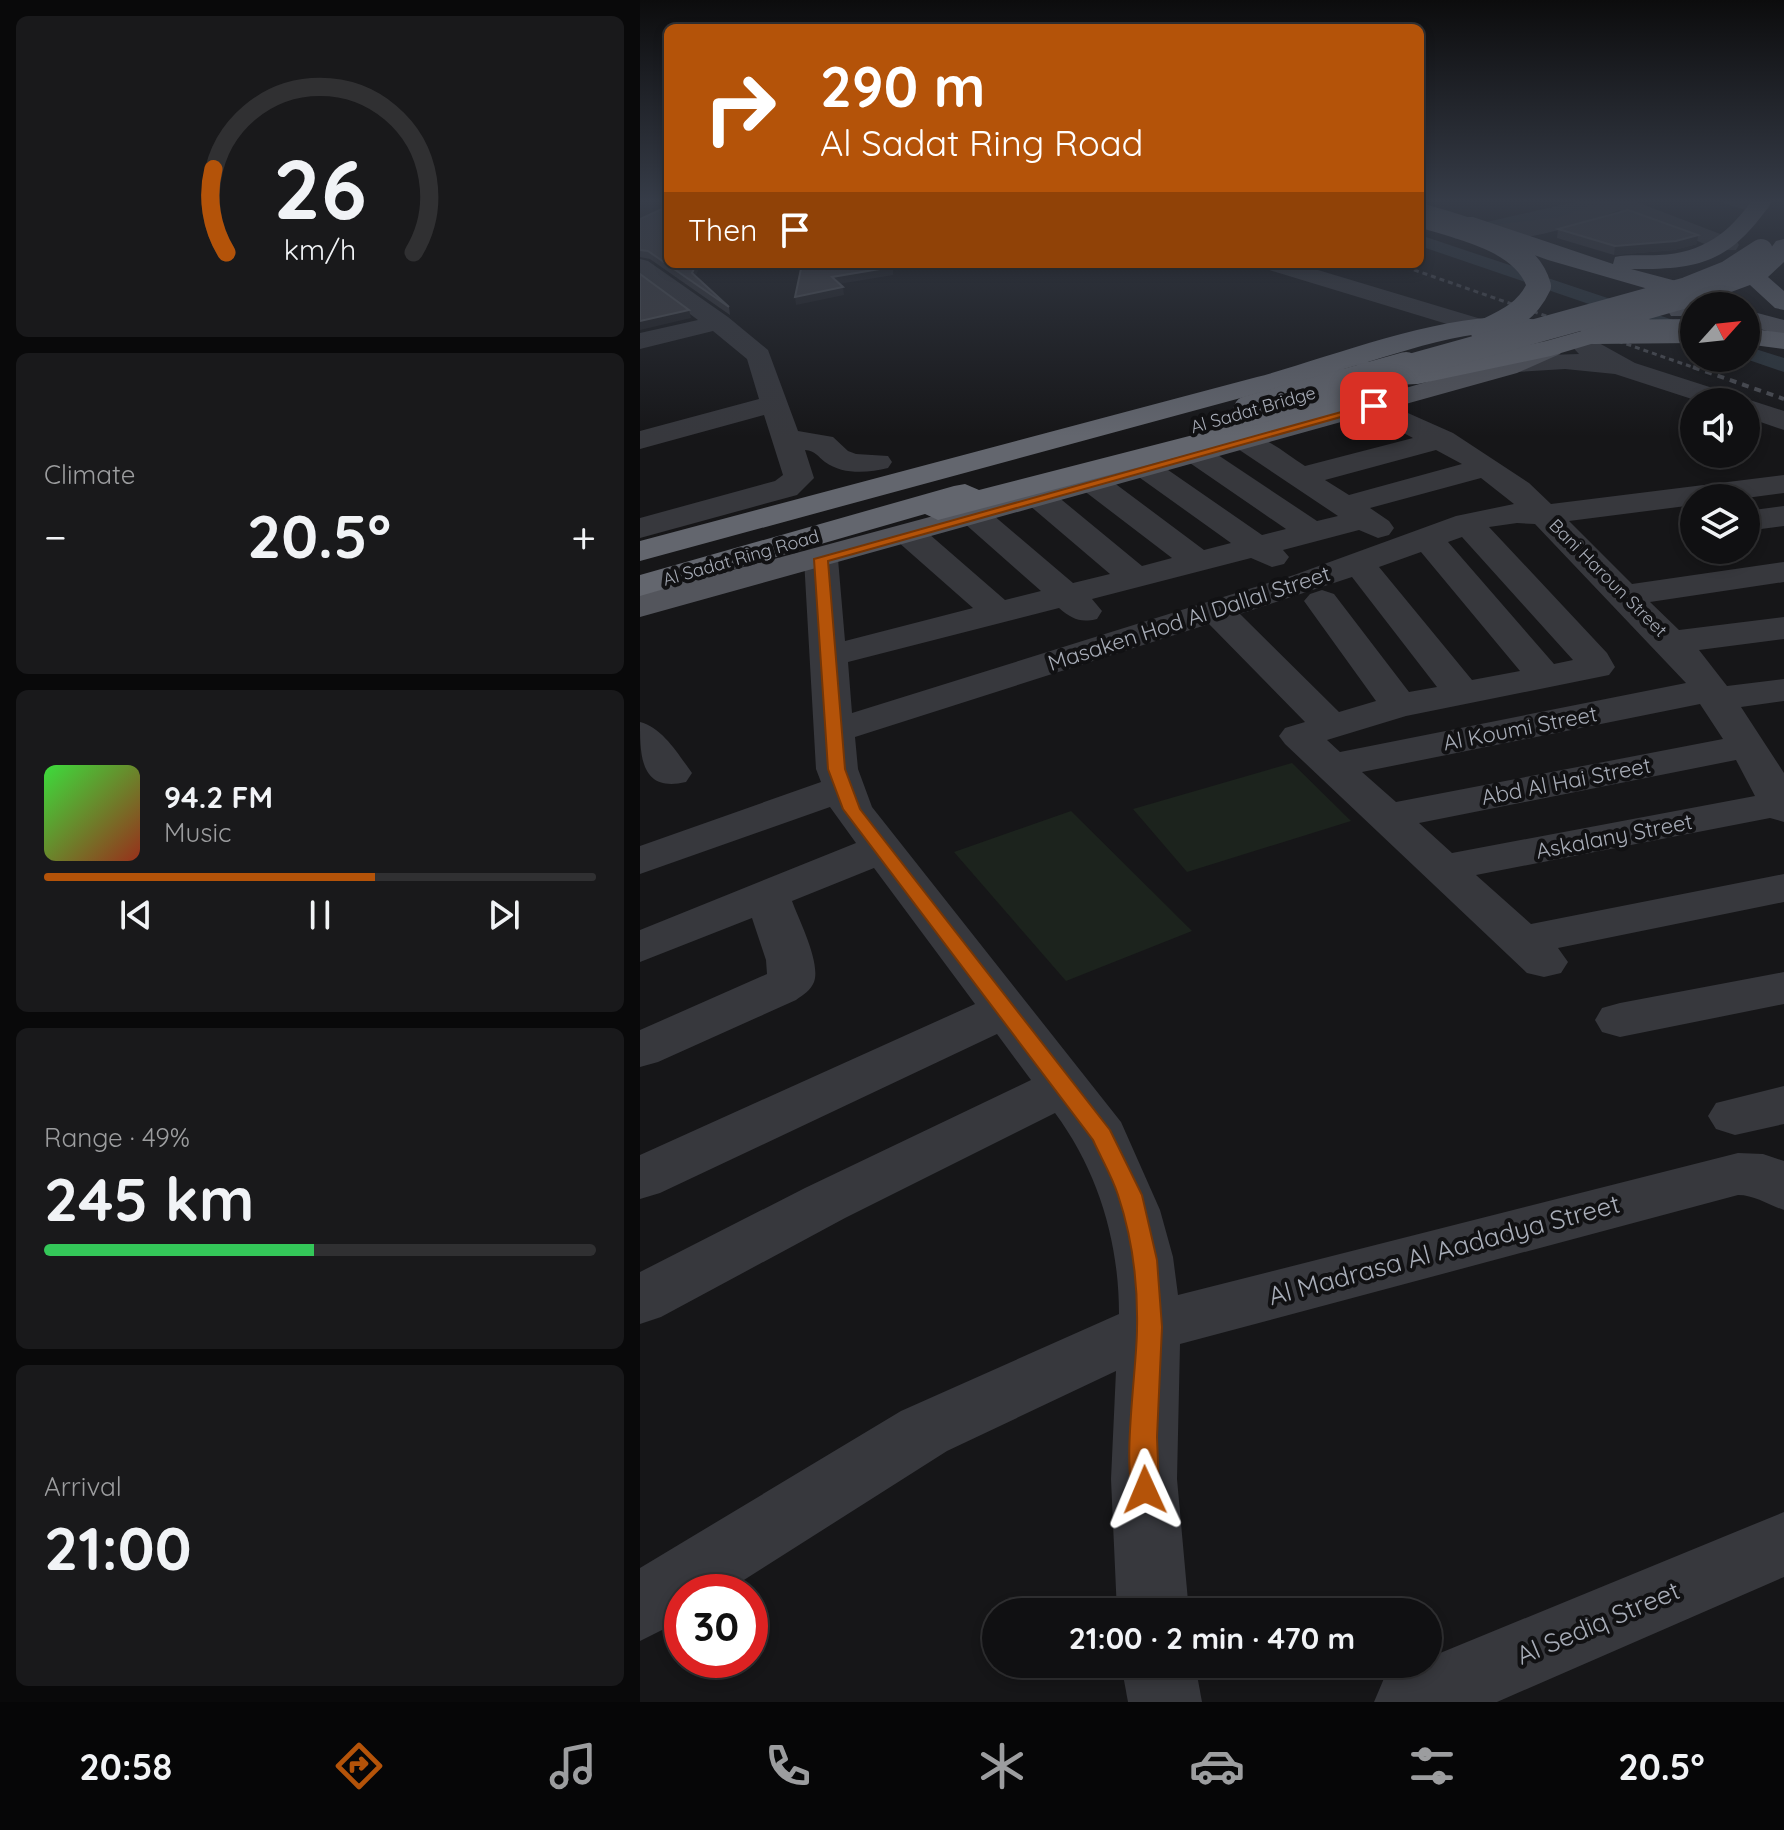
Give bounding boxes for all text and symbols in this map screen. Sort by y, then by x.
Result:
text: 290 m [820,51,985,121]
icon: right [688,56,792,160]
text: Al Sadat Ring Road [820,120,1143,165]
text: 26 [273,135,367,239]
icon: arrive [773,208,817,252]
text: Then [688,211,757,249]
text: km/h [284,231,356,267]
north arrow [1680,292,1760,372]
map controls [1680,292,1760,564]
pin [1340,372,1408,440]
street label: Al Sadat Bridge [1188,381,1318,438]
icon: arrive [1352,384,1396,428]
button: sound [1680,388,1760,468]
text: Climate [44,458,135,491]
button: layers [1680,484,1760,564]
text: 20.5° [247,498,391,573]
text: − [44,509,67,564]
text: + [571,509,596,564]
street label: Bani Haroun Street [1544,514,1672,642]
street label: Al Sadat Ring Road [660,524,822,591]
street label: Masaken Hod Al Dallal Street [1044,559,1334,677]
street label: Al Koumi Street [1441,699,1599,757]
street label: Abd Al Hai Street [1479,751,1653,811]
text: 94.2 FM [164,778,273,816]
street label: Askalany Street [1533,807,1695,865]
text: Music [164,816,232,849]
icon: previous [114,893,158,937]
icon: pause [298,893,342,937]
icon: next [482,893,526,937]
text: Range · 49% [44,1121,190,1154]
text: 245 km [44,1161,254,1236]
street label: Al Madrasa Al Aadadya Street [1264,1187,1623,1312]
position arrow [1103,1448,1187,1532]
text: Arrival [44,1470,122,1503]
text: 21:00 [44,1510,192,1585]
street label: Al Sediq Street [1511,1573,1685,1672]
speed limit sign: 30 [664,1574,768,1678]
text: 21:00 · 2 min · 470 m [1069,1619,1355,1657]
icon: directions [331,1738,387,1794]
icon: music [545,1738,601,1794]
icon: phone [760,1738,816,1794]
icon: climate [974,1738,1030,1794]
icon: car [1189,1738,1245,1794]
icon: filters [1404,1738,1460,1794]
text: 20:58 [79,1744,172,1789]
text: 20.5° [1618,1744,1705,1789]

